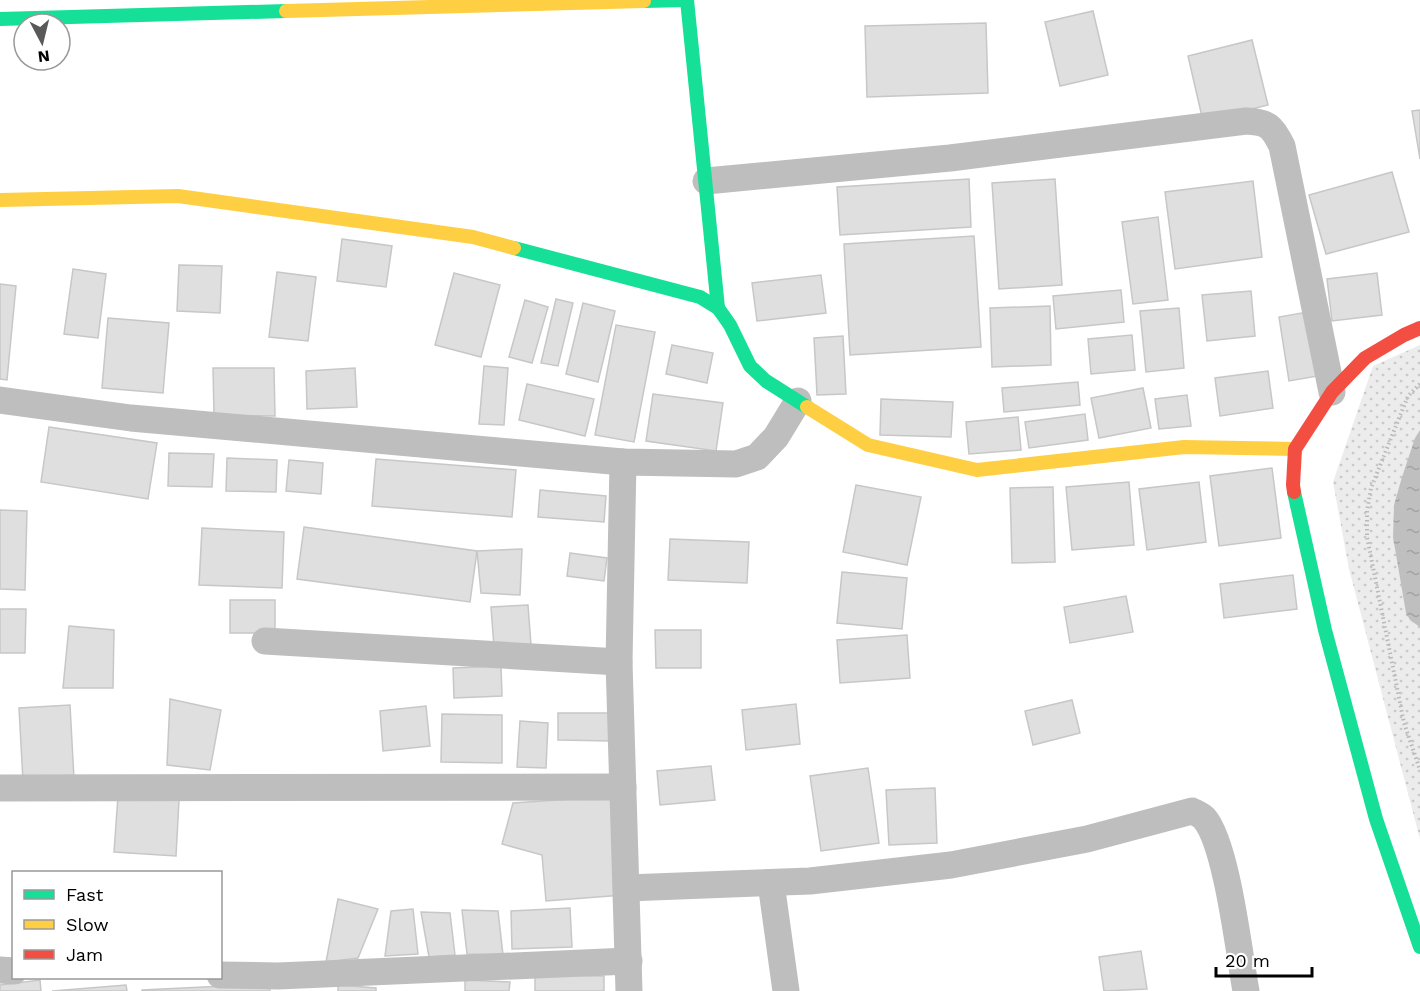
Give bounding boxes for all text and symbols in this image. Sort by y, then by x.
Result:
north arrow [12,12,72,72]
text: N [37,46,51,67]
legend [12,871,222,979]
text: Fast [66,884,104,905]
text: Slow [66,914,109,935]
scale bar [1216,940,1312,978]
text: Jam [66,944,103,965]
text: 20 m [1225,950,1270,971]

